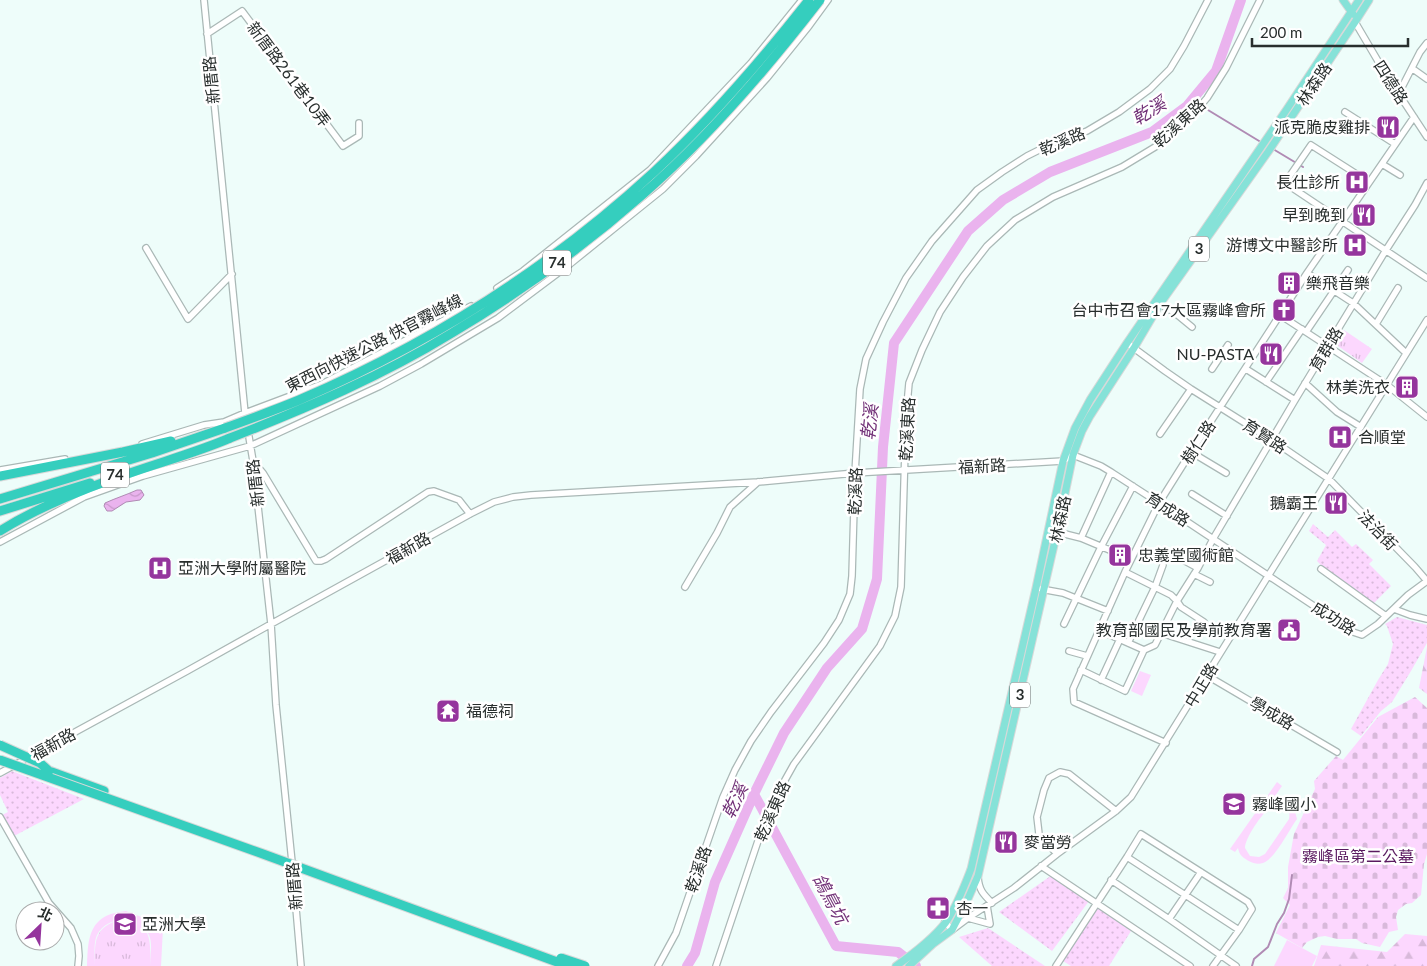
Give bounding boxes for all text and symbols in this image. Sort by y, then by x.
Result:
scale bar [1252,15,1408,47]
street label: 新厝路261巷10弄 [244,18,335,130]
text: 200 m [1260,23,1302,41]
street label: 新厝路 [199,55,222,105]
street label: 四德路 [1370,56,1412,107]
street label: 林森路 [1292,59,1335,109]
water label: 乾溪 [1127,90,1172,129]
street label: 乾溪東路 [1149,94,1209,151]
restaurant icon: 派克脆皮雞排 [1375,114,1401,140]
place label: 派克脆皮雞排 [1274,117,1370,136]
street label: 乾溪路 [1036,122,1088,159]
hospital icon: 長仕診所 [1344,169,1370,195]
place label: 長仕診所 [1276,172,1340,191]
restaurant icon: 早到晚到 [1351,202,1377,228]
place label: 早到晚到 [1282,205,1346,224]
hospital icon: 游博文中醫診所 [1342,232,1368,258]
place label: 游博文中醫診所 [1226,235,1338,254]
road number: 3 [1189,236,1209,262]
road number: 74 [543,250,571,276]
building icon: 樂飛音樂 [1276,270,1302,296]
place label: 樂飛音樂 [1306,273,1370,292]
street label: 東西向快速公路 快官霧峰線 [282,290,465,396]
church icon: 台中市召會17大區霧峰會所 [1271,297,1297,323]
place label: 台中市召會17大區霧峰會所 [1071,300,1266,319]
street label: 育群路 [1305,323,1346,374]
restaurant icon: NU-PASTA [1258,341,1284,367]
place label: NU-PASTA [1177,344,1254,363]
building icon: 林美洗衣 [1394,374,1420,400]
place label: 林美洗衣 [1326,377,1390,396]
street label: 乾溪東路 [895,397,918,461]
water label: 乾溪 [856,400,882,441]
street label: 育賢路 [1240,415,1291,457]
street label: 樹仁路 [1177,416,1219,467]
hospital icon: 合順堂 [1327,424,1353,450]
place label: 合順堂 [1358,427,1406,446]
street label: 福新路 [958,455,1006,476]
street label: 新厝路 [242,458,267,508]
road number: 74 [101,462,129,488]
street label: 乾溪路 [844,467,865,515]
street label: 育成路 [1143,488,1194,530]
restaurant icon: 鵝霸王 [1323,490,1349,516]
street label: 林森路 [1045,493,1074,544]
place label: 鵝霸王 [1270,493,1318,512]
street label: 法治街 [1355,506,1402,554]
street label: 福新路 [382,528,433,568]
building icon: 忠義堂國術館 [1107,542,1133,568]
place label: 忠義堂國術館 [1138,545,1234,564]
hospital icon: 亞洲大學附屬醫院 [147,555,173,581]
place label: 亞洲大學附屬醫院 [178,558,306,577]
street label: 成功路 [1309,597,1360,638]
public building icon: 教育部國民及學前教育署 [1276,617,1302,643]
place label: 教育部國民及學前教育署 [1096,620,1272,639]
street label: 中正路 [1180,659,1221,710]
road number: 3 [1010,682,1030,708]
street label: 學成路 [1247,692,1298,733]
temple icon: 福德祠 [435,698,461,724]
place label: 福德祠 [466,701,514,720]
street label: 福新路 [27,724,78,764]
water label: 乾溪 [717,777,753,822]
street label: 乾溪東路 [750,778,793,844]
school or university icon: 霧峰國小 [1221,791,1247,817]
place label: 霧峰國小 [1252,794,1316,813]
restaurant icon: 麥當勞 [993,829,1019,855]
place label: 麥當勞 [1024,832,1072,851]
street label: 乾溪路 [681,843,714,895]
park label: 霧峰區第二公墓 [1302,846,1414,865]
street label: 新厝路 [282,861,305,911]
water label: 鴿鳥坑 [808,870,855,930]
pharmacy icon: 杏一 [925,895,951,921]
place label: 杏一 [956,898,988,917]
north arrow [15,901,65,951]
text: 北 [36,903,56,924]
school or university icon: 亞洲大學 [112,911,138,937]
place label: 亞洲大學 [142,914,206,933]

